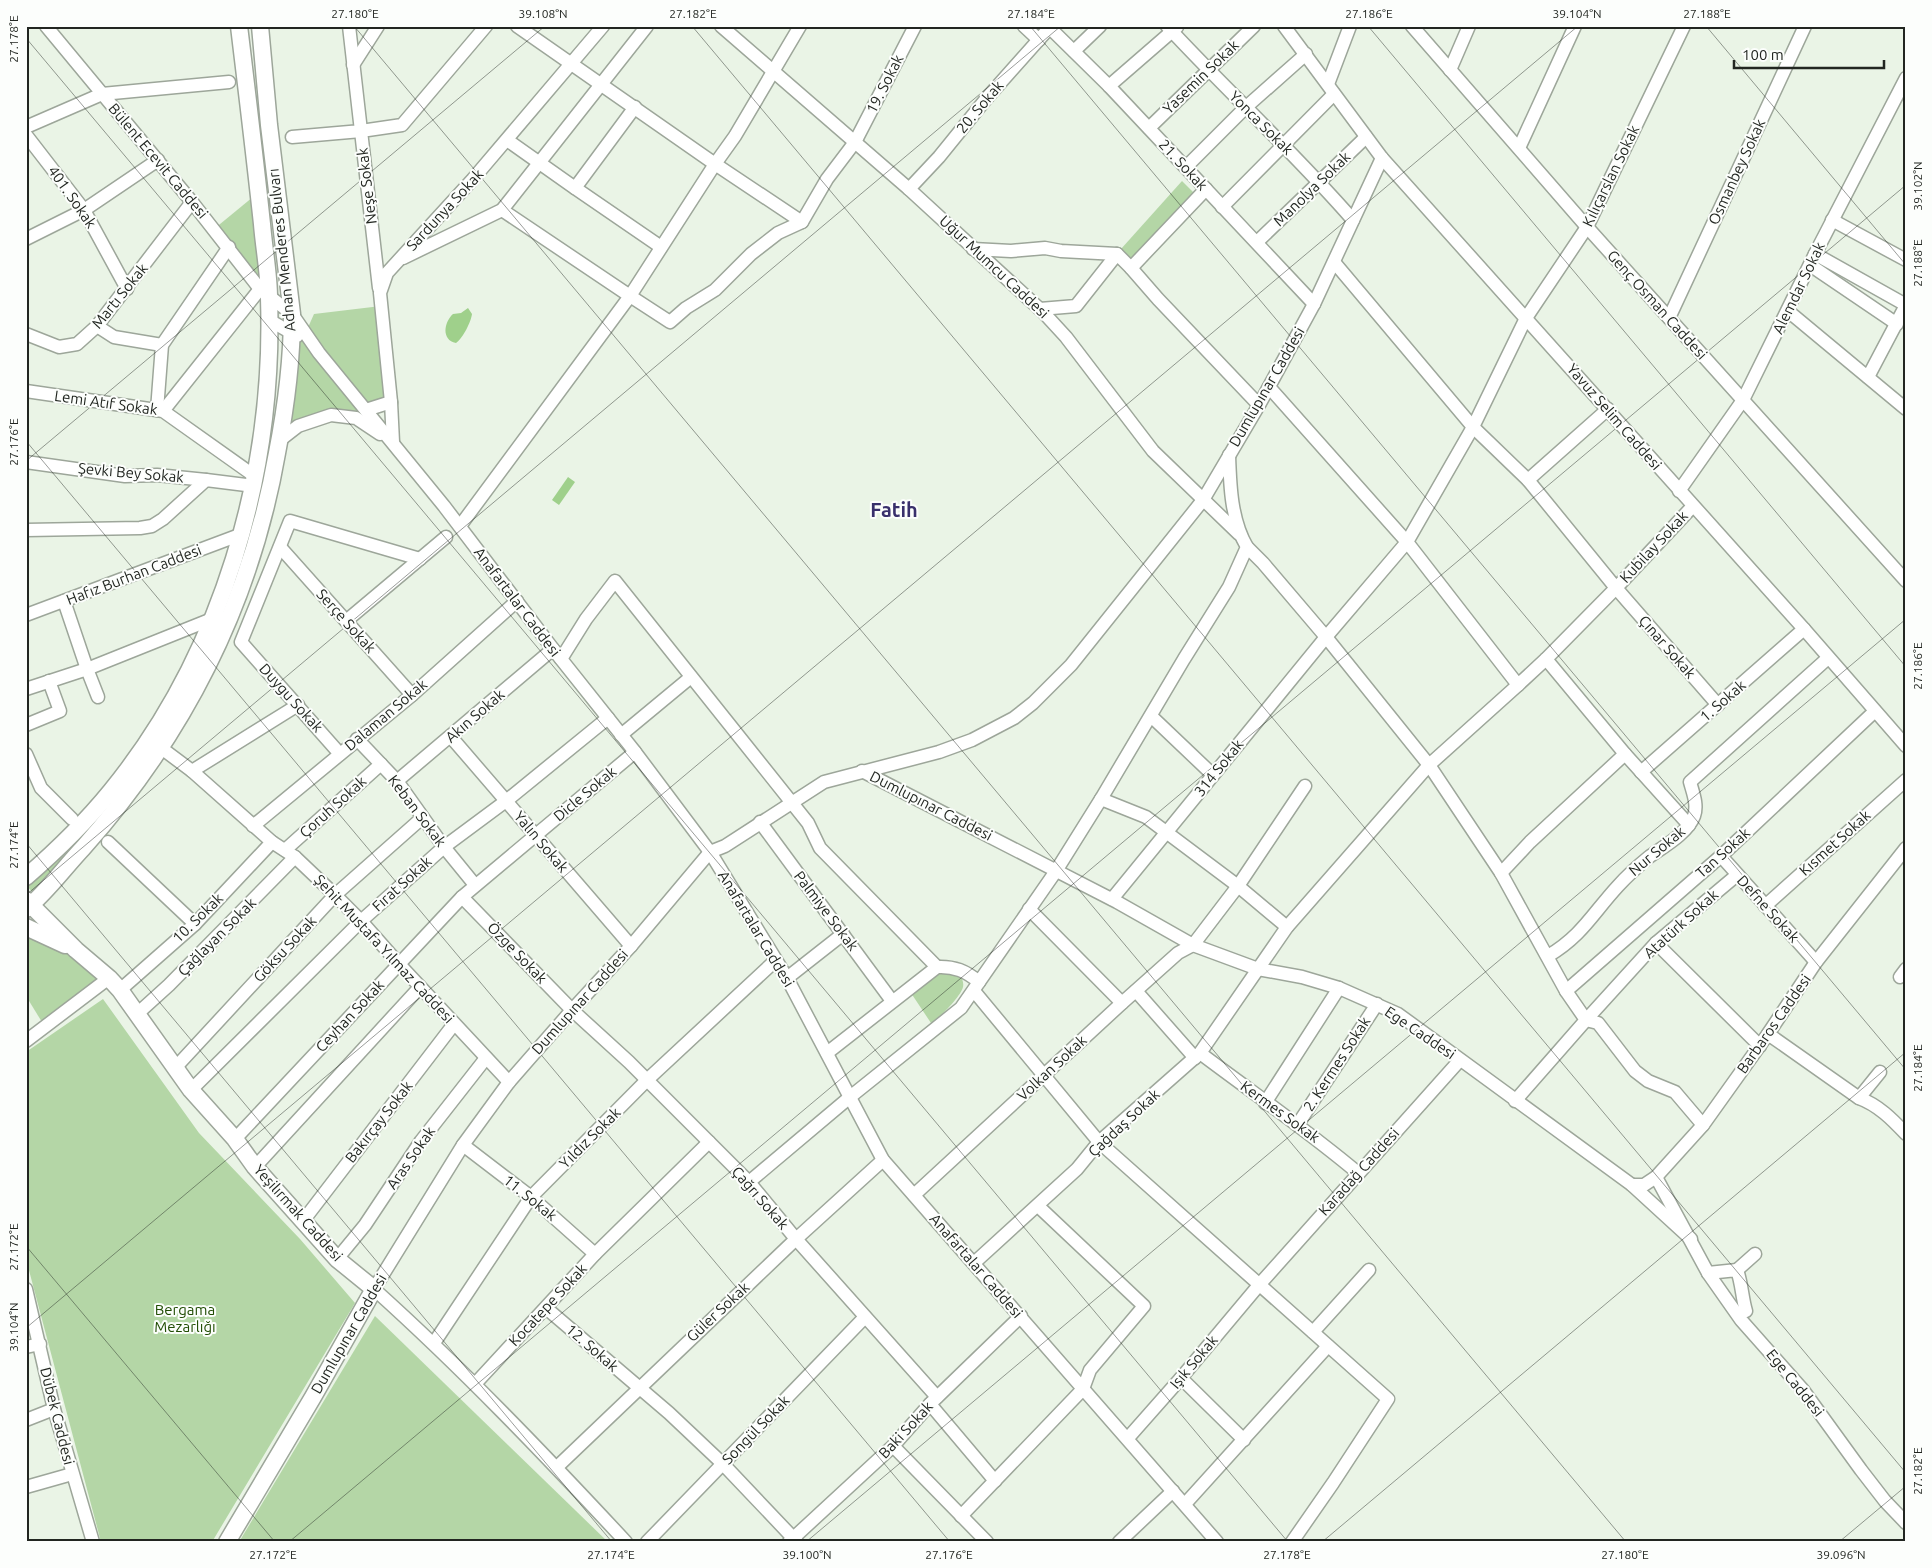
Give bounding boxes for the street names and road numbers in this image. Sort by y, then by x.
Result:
street label: Yasemin Sokak [1159,36,1242,117]
street label: 19. Sokak [863,51,907,116]
street label: 20. Sokak [953,77,1007,136]
street label: Yonca Sokak [1226,87,1297,158]
street label: Bülent Ecevit Caddesi [105,100,212,222]
street label: Osmanbey Sokak [1705,116,1769,227]
street label: Kılıçarslan Sokak [1579,122,1643,229]
street label: 21. Sokak [1155,136,1212,194]
street label: Neşe Sokak [353,147,380,225]
street label: Manolya Sokak [1270,148,1354,229]
street label: 401. Sokak [45,162,100,231]
street label: Sardunya Sokak [403,165,487,254]
street label: Adnan Menderes Bulvarı [264,168,299,332]
street label: Uğur Mumcu Caddesi [936,212,1052,322]
street label: Alemdar Sokak [1769,239,1828,336]
street label: Genç Osman Caddesi [1604,247,1711,363]
street label: Martı Sokak [88,259,151,332]
street label: Dumlupınar Caddesi [1225,324,1308,450]
street label: Yavuz Selim Caddesi [1564,360,1665,473]
street label: Lemi Atıf Sokak [53,387,159,418]
street label: Şevki Bey Sokak [77,459,185,486]
street label: Kubilay Sokak [1616,507,1691,586]
street label: Hafız Burhan Caddesi [64,541,204,608]
street label: Anafartalar Caddesi [471,544,564,660]
street label: Serçe Sokak [313,585,380,656]
street label: Çınar Sokak [1635,612,1700,682]
street label: Duygu Sokak [256,660,327,736]
street label: Dalaman Sokak [341,675,431,754]
street label: 1. Sokak [1696,676,1749,725]
street label: Akın Sokak [442,685,508,746]
street label: 314 Sokak [1191,735,1247,800]
street label: Dicle Sokak [550,762,620,825]
street label: Dumlupınar Caddesi [867,767,995,844]
street label: Çoruh Sokak [296,772,370,841]
street label: Keban Sokak [385,772,450,850]
street label: Kısmet Sokak [1796,806,1874,879]
street label: Yalın Sokak [511,808,572,876]
street label: Nur Sokak [1625,822,1688,879]
street label: Tan Sokak [1692,824,1754,881]
street label: Fırat Sokak [369,852,435,915]
street label: Palmiye Sokak [791,867,862,954]
street label: Anafartalar Caddesi [715,868,798,990]
street label: Şehit Mustafa Yılmaz Caddesi [311,871,458,1026]
street label: Defne Sokak [1734,872,1803,946]
street label: Atatürk Sokak [1640,886,1722,961]
street label: 10. Sokak [169,889,227,946]
street label: Çağlayan Sokak [174,894,260,979]
street label: Göksu Sokak [250,912,320,985]
street label: Özge Sokak [484,919,551,987]
street label: Dumlupınar Caddesi [528,946,631,1058]
street label: Barbaros Caddesi [1733,971,1814,1076]
street label: Ceyhan Sokak [312,976,388,1055]
street label: Ege Caddesi [1382,1003,1459,1062]
street label: 2. Kermes Sokak [1300,1013,1374,1114]
street label: Volkan Sokak [1014,1031,1090,1104]
street label: Bakırçay Sokak [341,1077,416,1166]
street label: Kermes Sokak [1237,1077,1323,1146]
street label: Çağdaş Sokak [1084,1085,1163,1160]
street label: Yıldız Sokak [556,1103,624,1172]
street label: Aras Sokak [383,1123,439,1192]
street label: Karadağ Caddesi [1315,1124,1402,1219]
street label: Yeşilırmak Caddesi [250,1161,346,1265]
street label: Çağrı Sokak [728,1163,793,1233]
street label: 11. Sokak [500,1171,561,1224]
street label: Anafartalar Caddesi [927,1210,1026,1321]
street label: Kocatepe Sokak [505,1260,590,1349]
street label: Dumlupınar Caddesi [307,1271,390,1397]
street label: Güler Sokak [683,1278,753,1345]
street label: 12. Sokak [563,1320,622,1375]
street label: Işık Sokak [1166,1331,1221,1392]
street label: Ege Caddesi [1763,1346,1828,1420]
street label: Dübek Caddesi [37,1365,78,1467]
street label: Songül Sokak [719,1391,793,1468]
street label: Baki Sokak [875,1397,936,1462]

